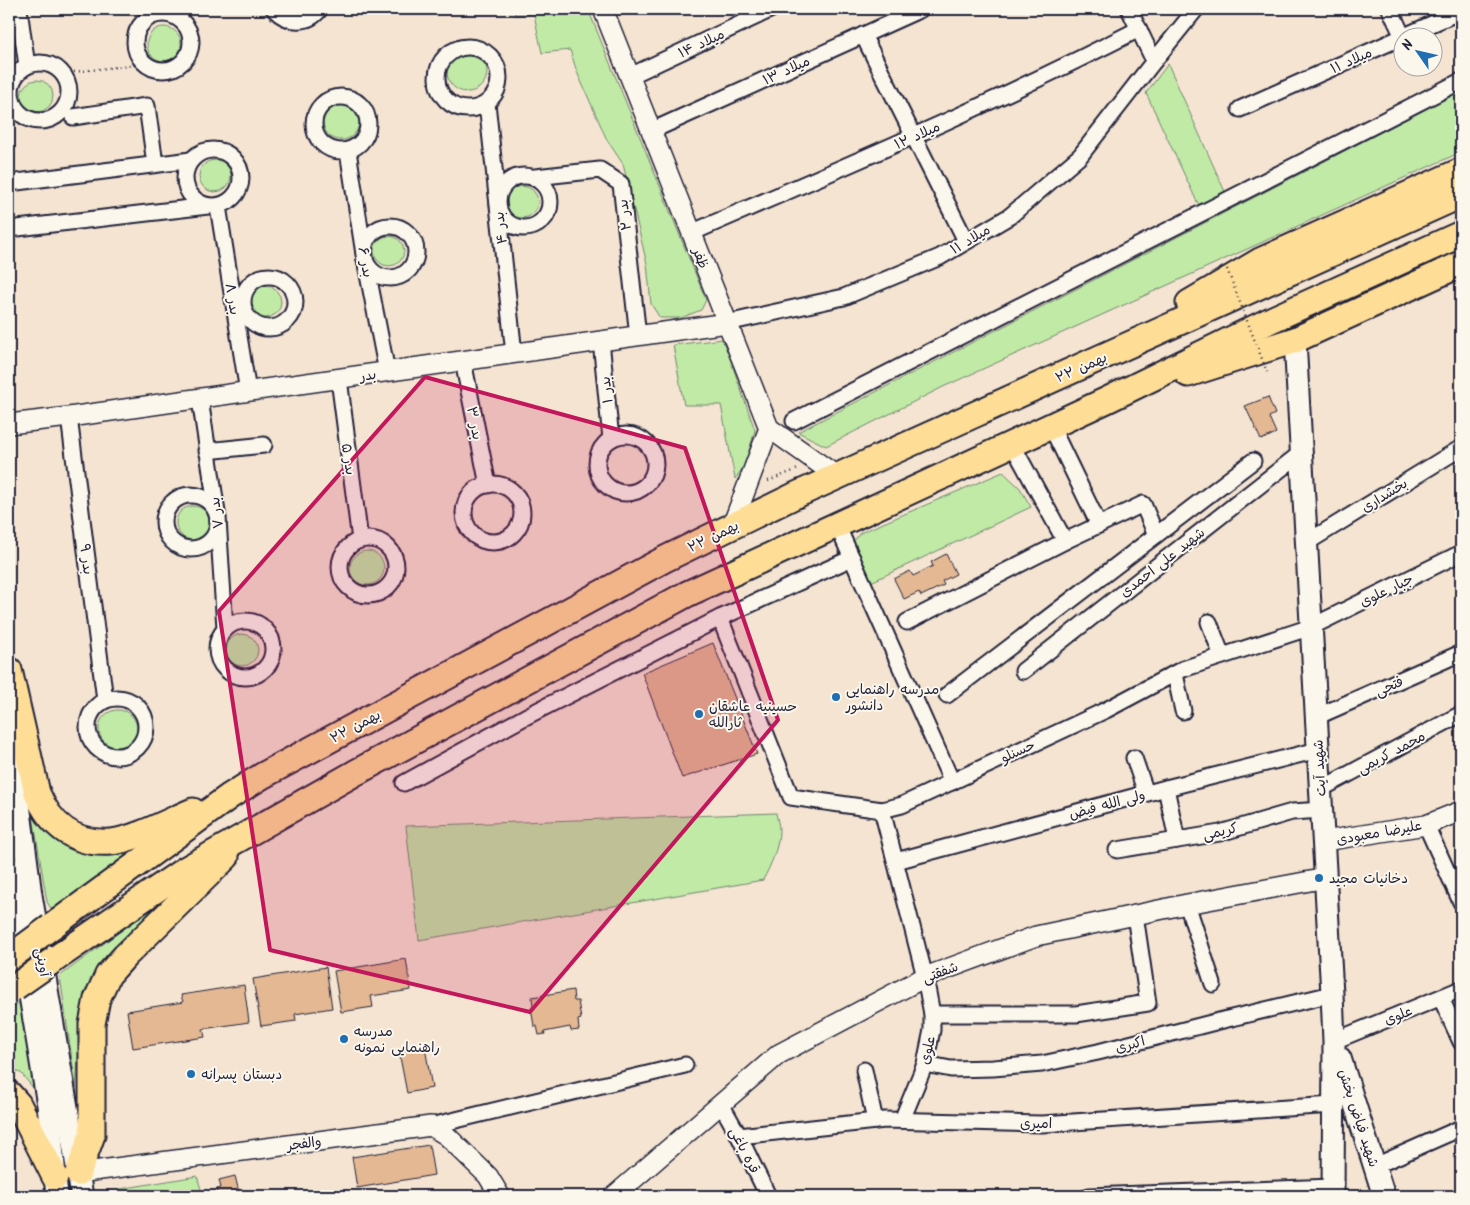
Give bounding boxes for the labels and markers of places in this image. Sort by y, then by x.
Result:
place label: مدرسه راهنمایی دانشور [845,679,939,717]
marker: مدرسه راهنمایی دانشور [830,691,842,703]
place label: حسینیه عاشقان ثارالله [709,696,797,734]
marker: حسینیه عاشقان ثارالله [693,708,705,720]
place label: دخانیات مجید [1329,868,1408,890]
marker: دخانیات مجید [1313,872,1325,884]
place label: مدرسه راهنمایی نمونه [354,1021,440,1059]
marker: مدرسه راهنمایی نمونه [338,1033,350,1045]
place label: دبستان پسرانه [201,1064,282,1086]
marker: دبستان پسرانه [185,1068,197,1080]

